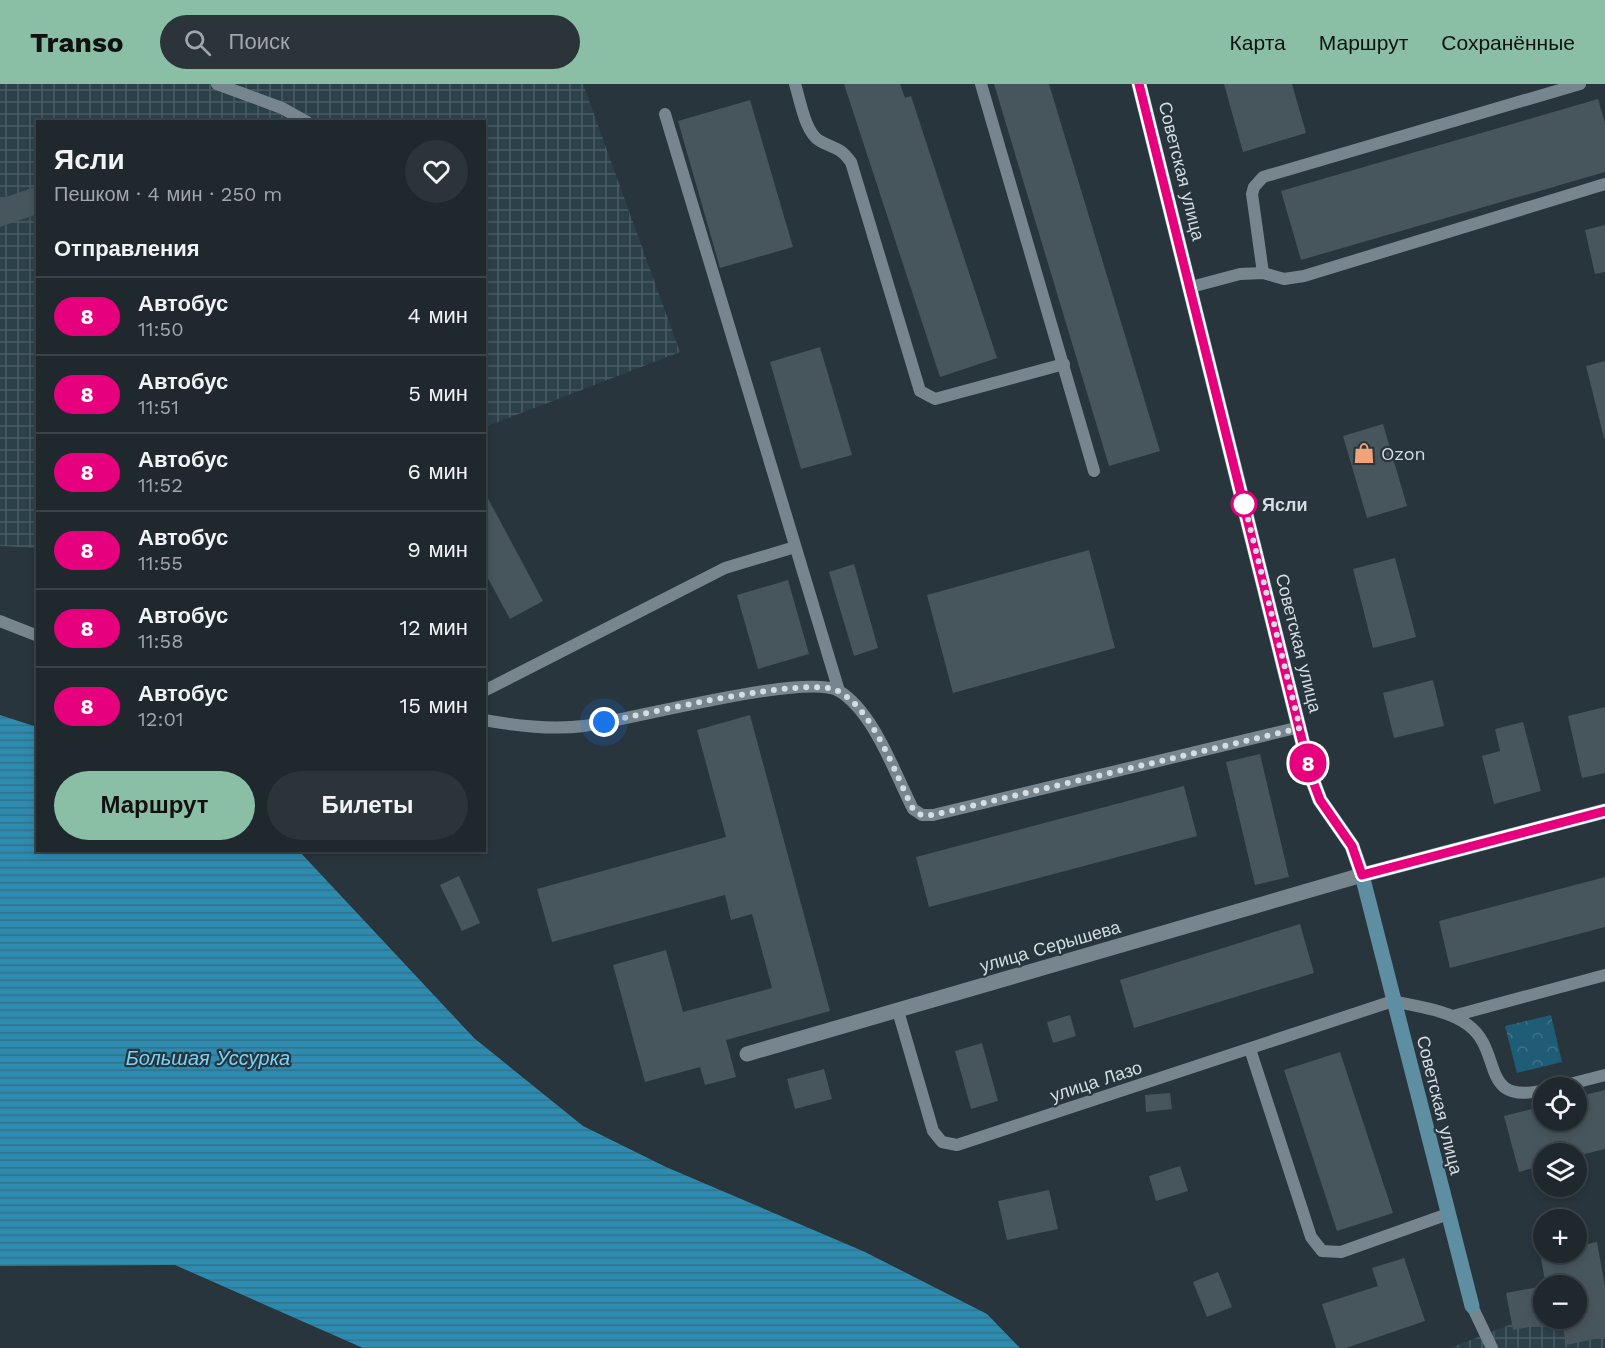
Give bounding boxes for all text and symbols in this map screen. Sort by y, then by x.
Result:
search box [160,15,580,69]
text: Transo [30,26,124,59]
icon: search [181,26,214,59]
text: Поиск [229,29,290,54]
text: Карта [1230,30,1286,55]
text: Маршрут [1319,30,1408,55]
text: Сохранённые [1441,30,1575,55]
street label: Советская улица [1155,99,1210,244]
button: heart [405,140,468,203]
text: Ясли [54,143,125,176]
text: Пешком · 4 мин · 250 m [54,182,282,206]
text: Отправления [54,236,200,261]
text: Автобус [138,291,228,316]
text: 4 мин [407,303,468,328]
text: 8 [80,304,94,329]
text: 11:50 [138,317,184,341]
text: Автобус [138,369,228,394]
text: 5 мин [408,381,468,406]
text: 8 [80,382,94,407]
text: 11:51 [138,395,179,419]
shop icon: Ozon [1352,441,1376,465]
place label: Ozon [1381,443,1426,464]
text: Автобус [138,447,228,472]
text: 6 мин [408,459,468,484]
text: 8 [80,460,94,485]
text: 11:52 [138,473,183,497]
marker: Ясли [1231,491,1257,517]
place label: Ясли [1262,494,1307,515]
text: Автобус [138,525,228,550]
text: 9 мин [407,537,468,562]
text: 8 [80,538,94,563]
text: 11:55 [138,551,183,575]
street label: Советская улица [1272,571,1327,716]
text: Автобус [138,603,228,628]
text: 12 мин [400,615,468,640]
text: 8 [80,616,94,641]
text: 11:58 [138,629,183,653]
text: Автобус [138,681,228,706]
text: 15 мин [400,693,468,718]
text: 8 [80,694,94,719]
text: 12:01 [138,707,184,731]
your location [589,707,619,737]
line badge: 8 [1288,744,1328,782]
text: 8 [1301,751,1315,776]
button: Маршрут [54,771,255,840]
button: Билеты [267,771,468,840]
street label: улица Серышева [977,916,1124,976]
street label: Советская улица [1413,1033,1468,1178]
water label: Большая Уссурка [126,1046,290,1070]
street label: улица Лазо [1047,1056,1145,1106]
map controls [1533,1077,1587,1329]
button: locate [1533,1077,1587,1131]
button: layers [1533,1143,1587,1197]
button: + [1533,1209,1587,1263]
button: − [1533,1275,1587,1329]

